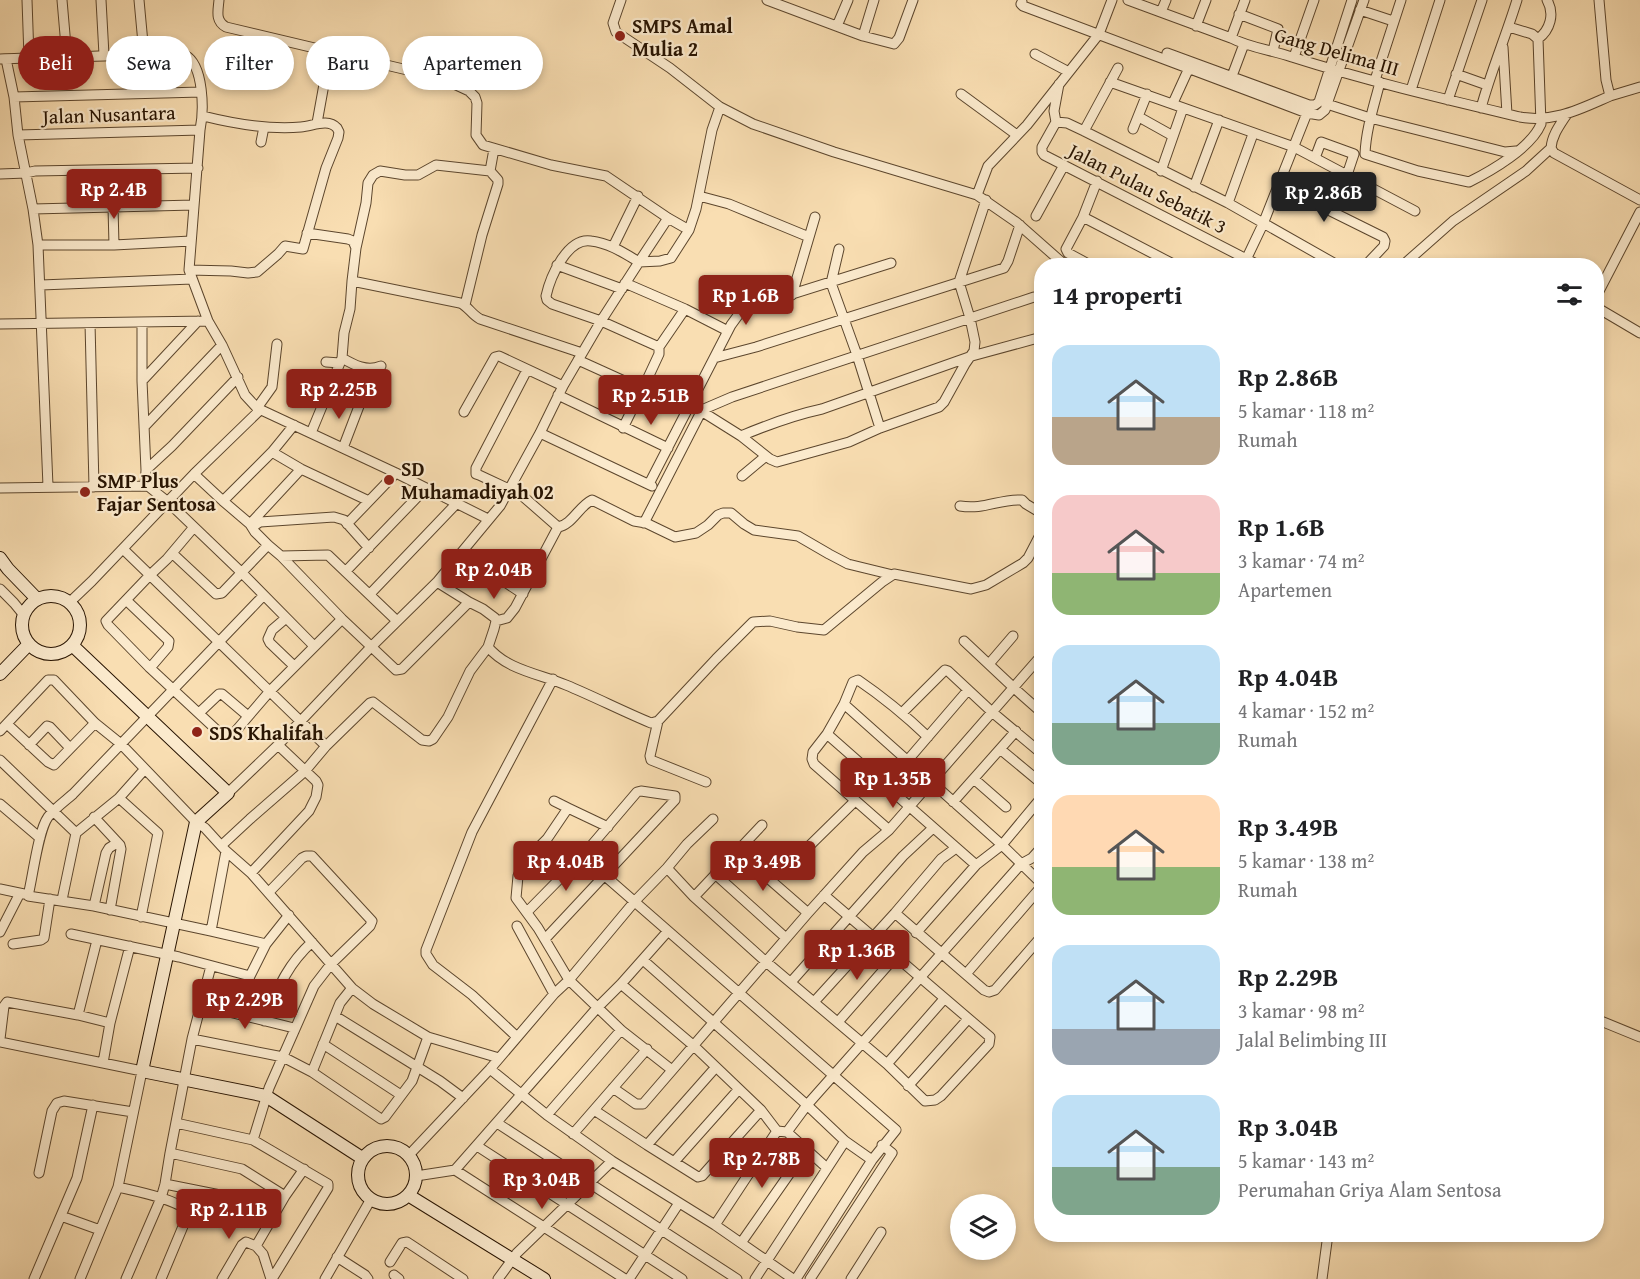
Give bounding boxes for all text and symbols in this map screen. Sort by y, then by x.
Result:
place label: SMPS Amal Mulia 2 [632,11,733,63]
street label: Gang Delima III [1271,19,1403,83]
marker: SMPS Amal Mulia 2 [613,29,627,43]
chip: Beli [18,36,94,90]
chip: Sewa [106,36,192,90]
chip: Filter [204,36,294,90]
chip: Baru [306,36,390,90]
chip: Apartemen [402,36,543,90]
street label: Jalan Nusantara [39,97,177,131]
street label: Jalan Pulau Sebatik 3 [1061,134,1232,240]
pin: Rp 2.4B [59,169,169,220]
pin: Rp 2.86B [1262,172,1386,223]
text: Rp 2.4B [81,174,147,203]
text: Rp 2.86B [1285,177,1363,206]
pin: Rp 1.6B [691,275,801,326]
text: 14 properti [1052,275,1182,314]
icon: filters [1553,278,1586,311]
text: Rp 1.6B [713,280,779,309]
text: Rp 2.86B [1238,357,1338,396]
pin: Rp 2.25B [277,369,401,420]
icon: home [1100,369,1172,441]
text: Rp 2.25B [300,374,378,403]
pin: Rp 2.51B [589,375,713,426]
text: Rp 2.51B [612,380,690,409]
text: 5 kamar · 118 m² [1238,396,1374,425]
text: Rumah [1238,425,1297,454]
place label: SD Muhamadiyah 02 [401,454,554,506]
place label: SMP Plus Fajar Sentosa [97,466,217,518]
marker: SD Muhamadiyah 02 [382,473,396,487]
marker: SMP Plus Fajar Sentosa [78,485,92,499]
text: Rp 1.6B [1238,507,1325,546]
icon: home [1100,519,1172,591]
text: 3 kamar · 74 m² [1238,546,1365,575]
pin: Rp 2.04B [432,549,556,600]
text: Rp 2.04B [455,554,533,583]
text: Apartemen [1238,575,1332,604]
text: Rp 4.04B [1238,657,1338,696]
icon: home [1100,669,1172,741]
text: 4 kamar · 152 m² [1238,696,1374,725]
place label: SDS Khalifah [209,718,324,747]
marker: SDS Khalifah [190,725,204,739]
text: Rumah [1238,725,1297,754]
pin: Rp 1.35B [831,758,955,809]
text: Rp 1.35B [854,763,932,792]
text: Rp 3.49B [1238,807,1338,846]
icon: home [1100,819,1172,891]
pin: Rp 4.04B [504,841,628,892]
pin: Rp 3.49B [701,841,825,892]
text: Rp 4.04B [527,846,605,875]
text: Rp 3.49B [724,846,802,875]
text: 5 kamar · 138 m² [1238,846,1374,875]
text: Rumah [1238,875,1297,904]
pin: Rp 1.36B [795,930,919,981]
text: Rp 1.36B [818,935,896,964]
text: Rp 2.29B [1238,957,1338,996]
icon: home [1100,969,1172,1041]
pin: Rp 2.29B [183,979,307,1030]
text: Rp 2.29B [206,984,284,1013]
text: 3 kamar · 98 m² [1238,996,1365,1025]
text: Jalal Belimbing III [1238,1025,1387,1054]
text: Rp 3.04B [1238,1107,1338,1146]
icon: home [1100,1119,1172,1191]
pin: Rp 2.78B [700,1138,824,1189]
text: Rp 2.78B [723,1143,801,1172]
text: 5 kamar · 143 m² [1238,1146,1374,1175]
pin: Rp 3.04B [480,1159,604,1210]
text: Rp 3.04B [503,1164,581,1193]
text: Perumahan Griya Alam Sentosa [1238,1175,1501,1204]
pin: Rp 2.11B [167,1189,291,1240]
text: Rp 2.11B [190,1194,268,1223]
map controls [950,1194,1016,1260]
button: layers [950,1194,1016,1260]

